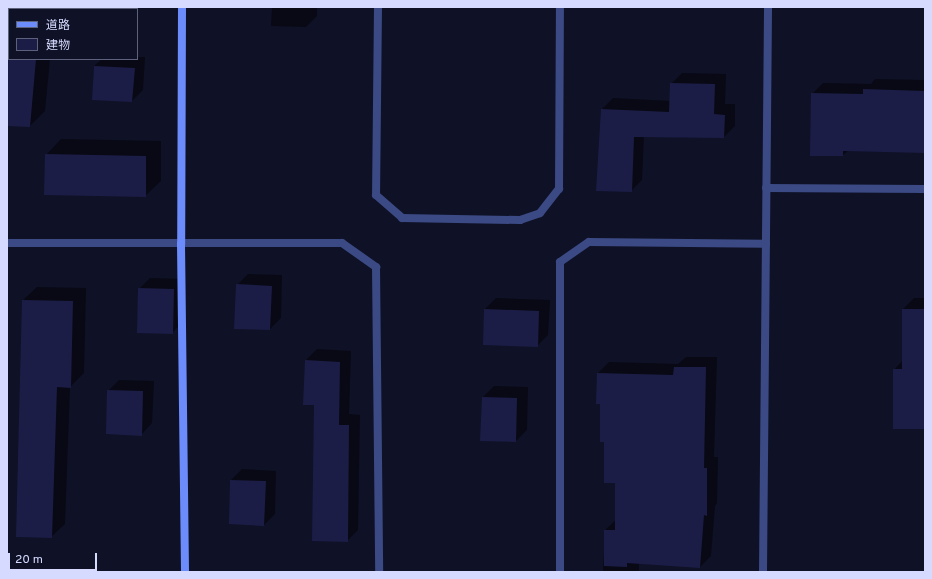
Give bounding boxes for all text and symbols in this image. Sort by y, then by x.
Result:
legend [8,8,138,60]
text: 道路 [46,18,70,34]
text: 建物 [46,38,70,54]
scale bar [10,545,99,571]
text: 20 m [15,552,43,568]

